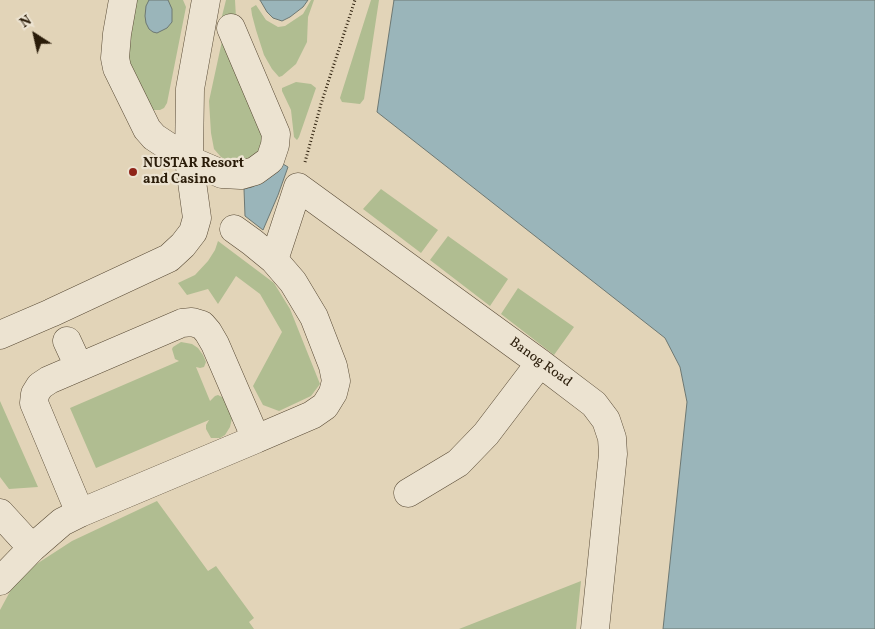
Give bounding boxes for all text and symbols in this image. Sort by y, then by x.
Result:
north arrow [10,10,60,60]
text: N [16,12,36,33]
place label: NUSTAR Resort and Casino [143,156,244,188]
marker: NUSTAR Resort and Casino [127,166,139,178]
street label: Banog Road [506,335,574,391]

